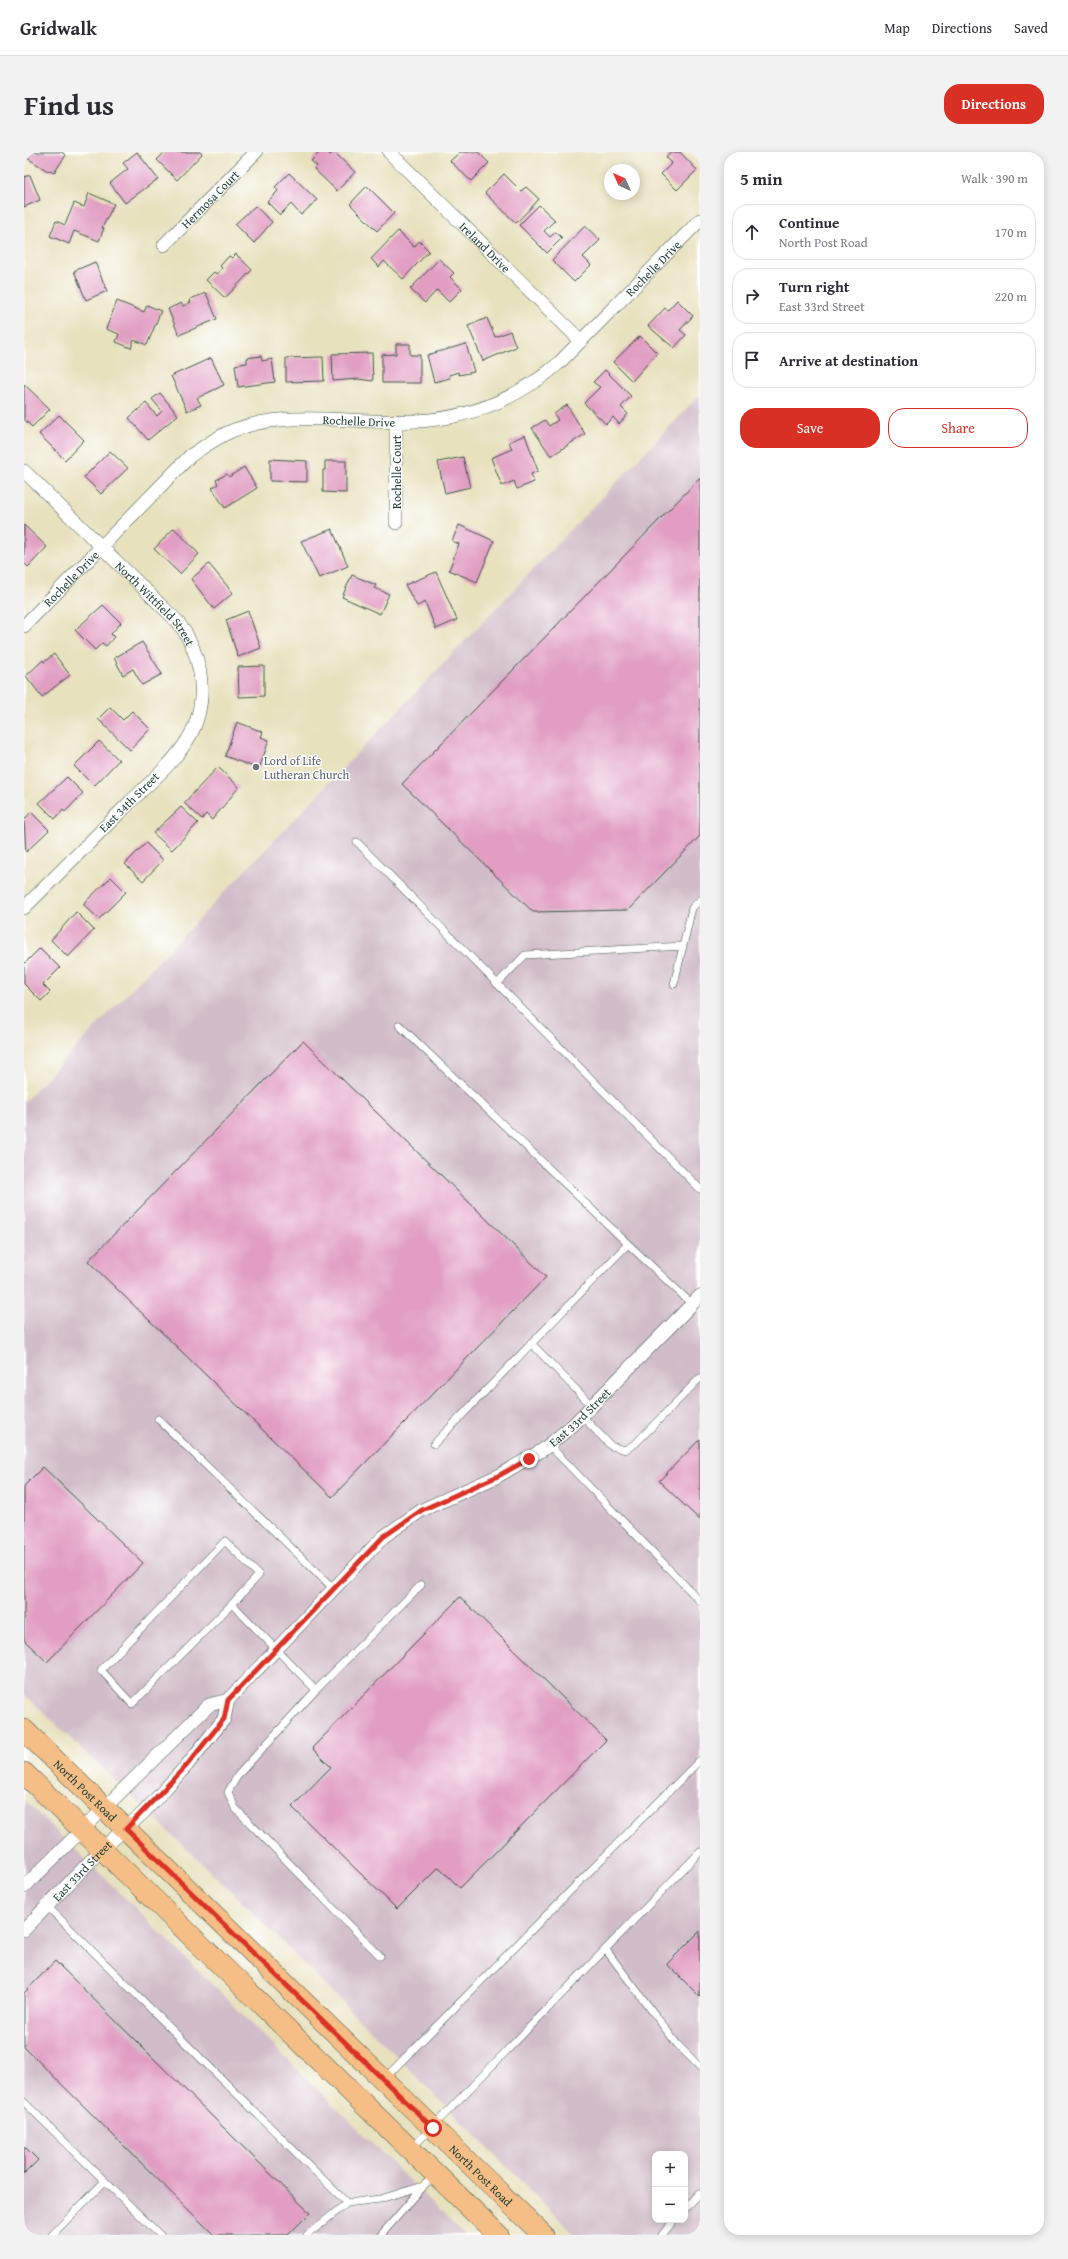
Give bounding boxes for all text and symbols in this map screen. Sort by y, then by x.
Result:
text: Gridwalk [20,14,97,42]
text: Map [884,18,910,38]
text: Directions [932,18,992,38]
text: Saved [1014,18,1048,38]
text: Find us [24,84,114,125]
button: Directions [944,84,1044,124]
north arrow [604,164,640,200]
street label: Hermosa Court [177,165,243,232]
text: 5 min [740,166,782,191]
text: Walk · 390 m [961,169,1028,188]
text: Continue [779,212,840,233]
street label: Ireland Drive [456,218,515,276]
icon: ahead [741,221,763,243]
text: 170 m [995,223,1027,242]
text: North Post Road [779,233,868,252]
street label: Rochelle Drive [621,236,685,300]
text: Turn right [779,276,850,297]
icon: right [741,285,763,307]
text: 220 m [995,287,1027,306]
text: East 33rd Street [779,297,865,316]
icon: arrive [741,349,763,371]
text: Arrive at destination [779,350,918,371]
button: Save [740,408,880,448]
button: Share [888,408,1028,448]
street label: Rochelle Drive [322,410,396,430]
street label: Rochelle Court [388,434,405,509]
street label: Rochelle Drive [39,546,102,610]
street label: North Wittfield Street [112,557,200,649]
place label: Lord of Life Lutheran Church [264,752,349,783]
marker: Lord of Life Lutheran Church [251,762,261,772]
street label: East 34th Street [95,768,163,836]
street label: East 33rd Street [545,1383,615,1450]
route end [520,1450,538,1468]
street label: North Post Road [50,1755,121,1825]
street label: East 33rd Street [48,1835,116,1905]
route start [424,2119,442,2137]
street label: North Post Road [446,2140,517,2210]
map controls [652,2151,688,2223]
button: + [652,2151,688,2187]
button: − [652,2187,688,2223]

